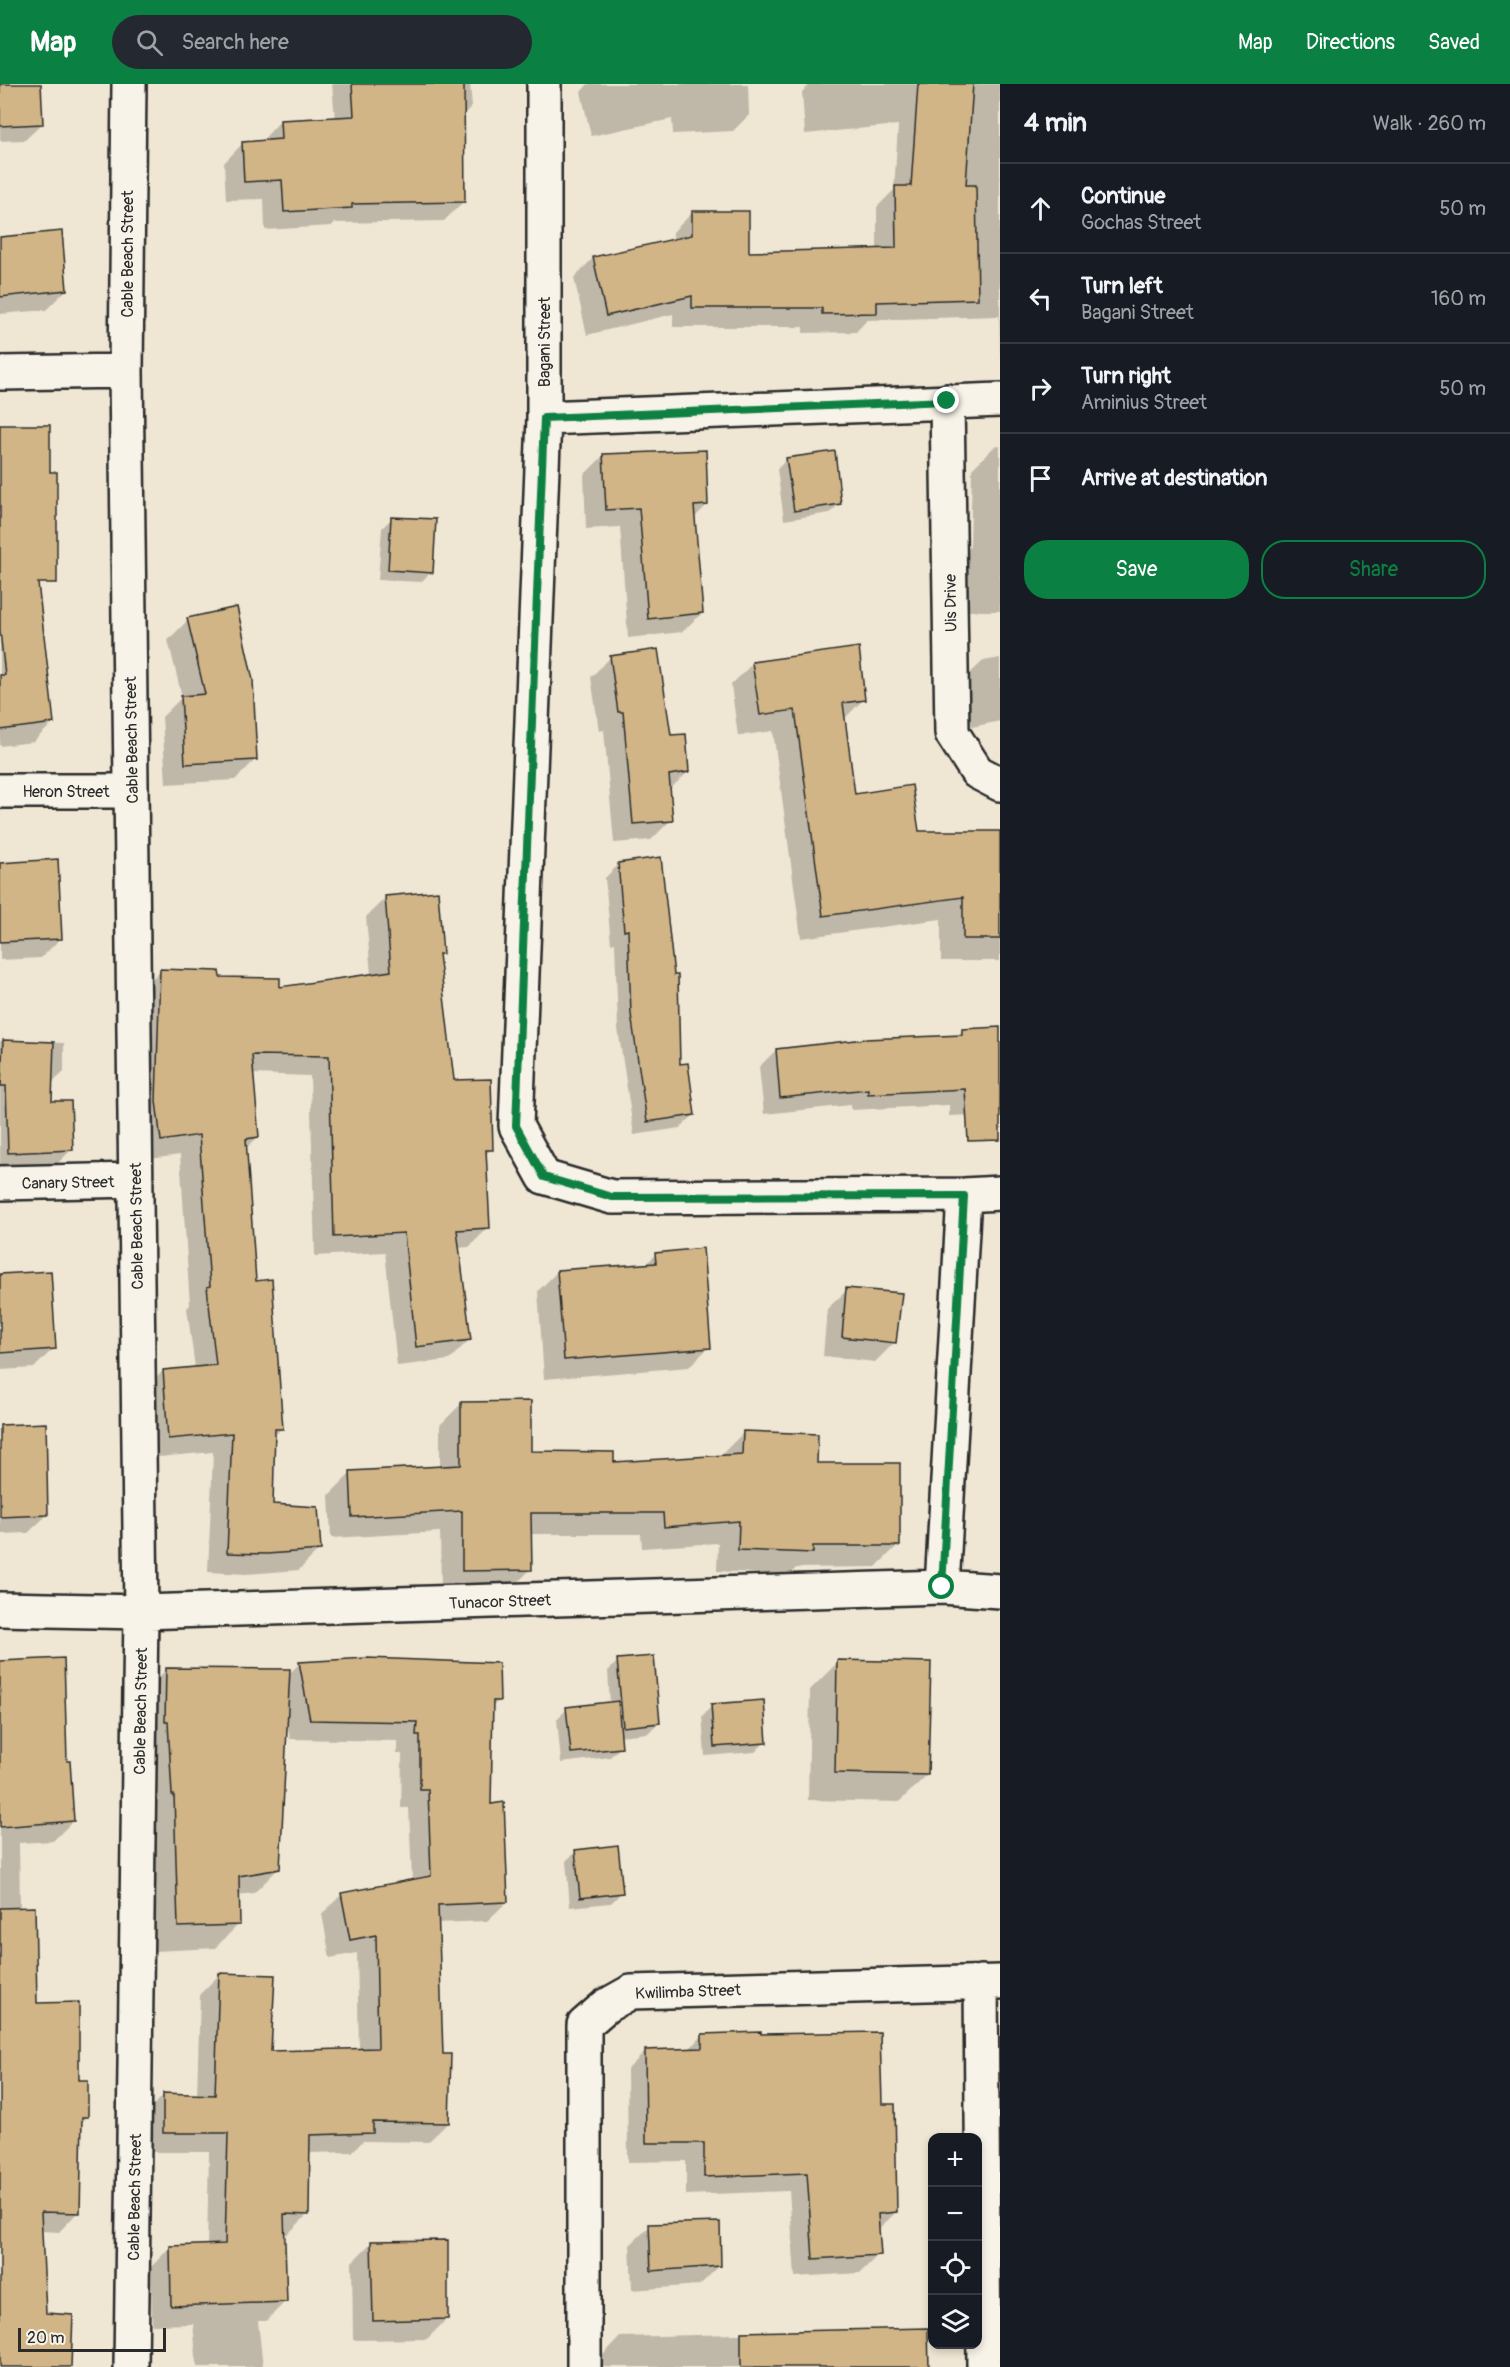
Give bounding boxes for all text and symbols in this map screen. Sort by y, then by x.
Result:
search box [112,15,532,69]
text: Map [30,25,76,60]
icon: search [133,26,166,59]
text: Search here [181,28,289,56]
text: Map [1238,29,1273,56]
text: Directions [1306,29,1395,56]
text: Saved [1428,29,1480,56]
text: 4 min [1024,107,1087,139]
text: Walk · 260 m [1373,111,1486,136]
text: Continue [1081,182,1165,210]
street label: Cable Beach Street [118,190,138,318]
icon: ahead [1024,192,1057,225]
text: 50 m [1439,196,1486,221]
text: Gochas Street [1081,210,1201,235]
text: Turn left [1081,272,1163,300]
icon: left [1024,282,1057,315]
text: 160 m [1431,286,1486,311]
street label: Bagani Street [535,296,555,387]
text: Bagani Street [1081,300,1194,325]
text: Turn right [1081,362,1171,390]
icon: right [1024,372,1057,405]
text: 50 m [1439,376,1486,401]
route end [933,387,959,413]
text: Aminius Street [1081,390,1207,415]
icon: arrive [1024,462,1057,495]
text: Arrive at destination [1081,464,1267,492]
button: Save [1024,540,1249,599]
button: Share [1261,540,1486,599]
street label: Uis Drive [940,574,962,632]
street label: Cable Beach Street [121,676,143,804]
street label: Heron Street [22,782,110,802]
street label: Cable Beach Street [126,1162,148,1290]
street label: Canary Street [21,1172,115,1194]
route start [928,1573,954,1599]
street label: Tunacor Street [449,1590,552,1614]
street label: Cable Beach Street [130,1647,152,1775]
street label: Kwilimba Street [635,1980,742,2004]
street label: Cable Beach Street [124,2133,146,2261]
map controls [928,2133,982,2349]
button: + [928,2133,982,2187]
button: − [928,2187,982,2241]
button: locate [928,2241,982,2295]
button: layers [928,2295,982,2349]
scale bar [18,2325,166,2352]
text: 20 m [27,2328,65,2348]

